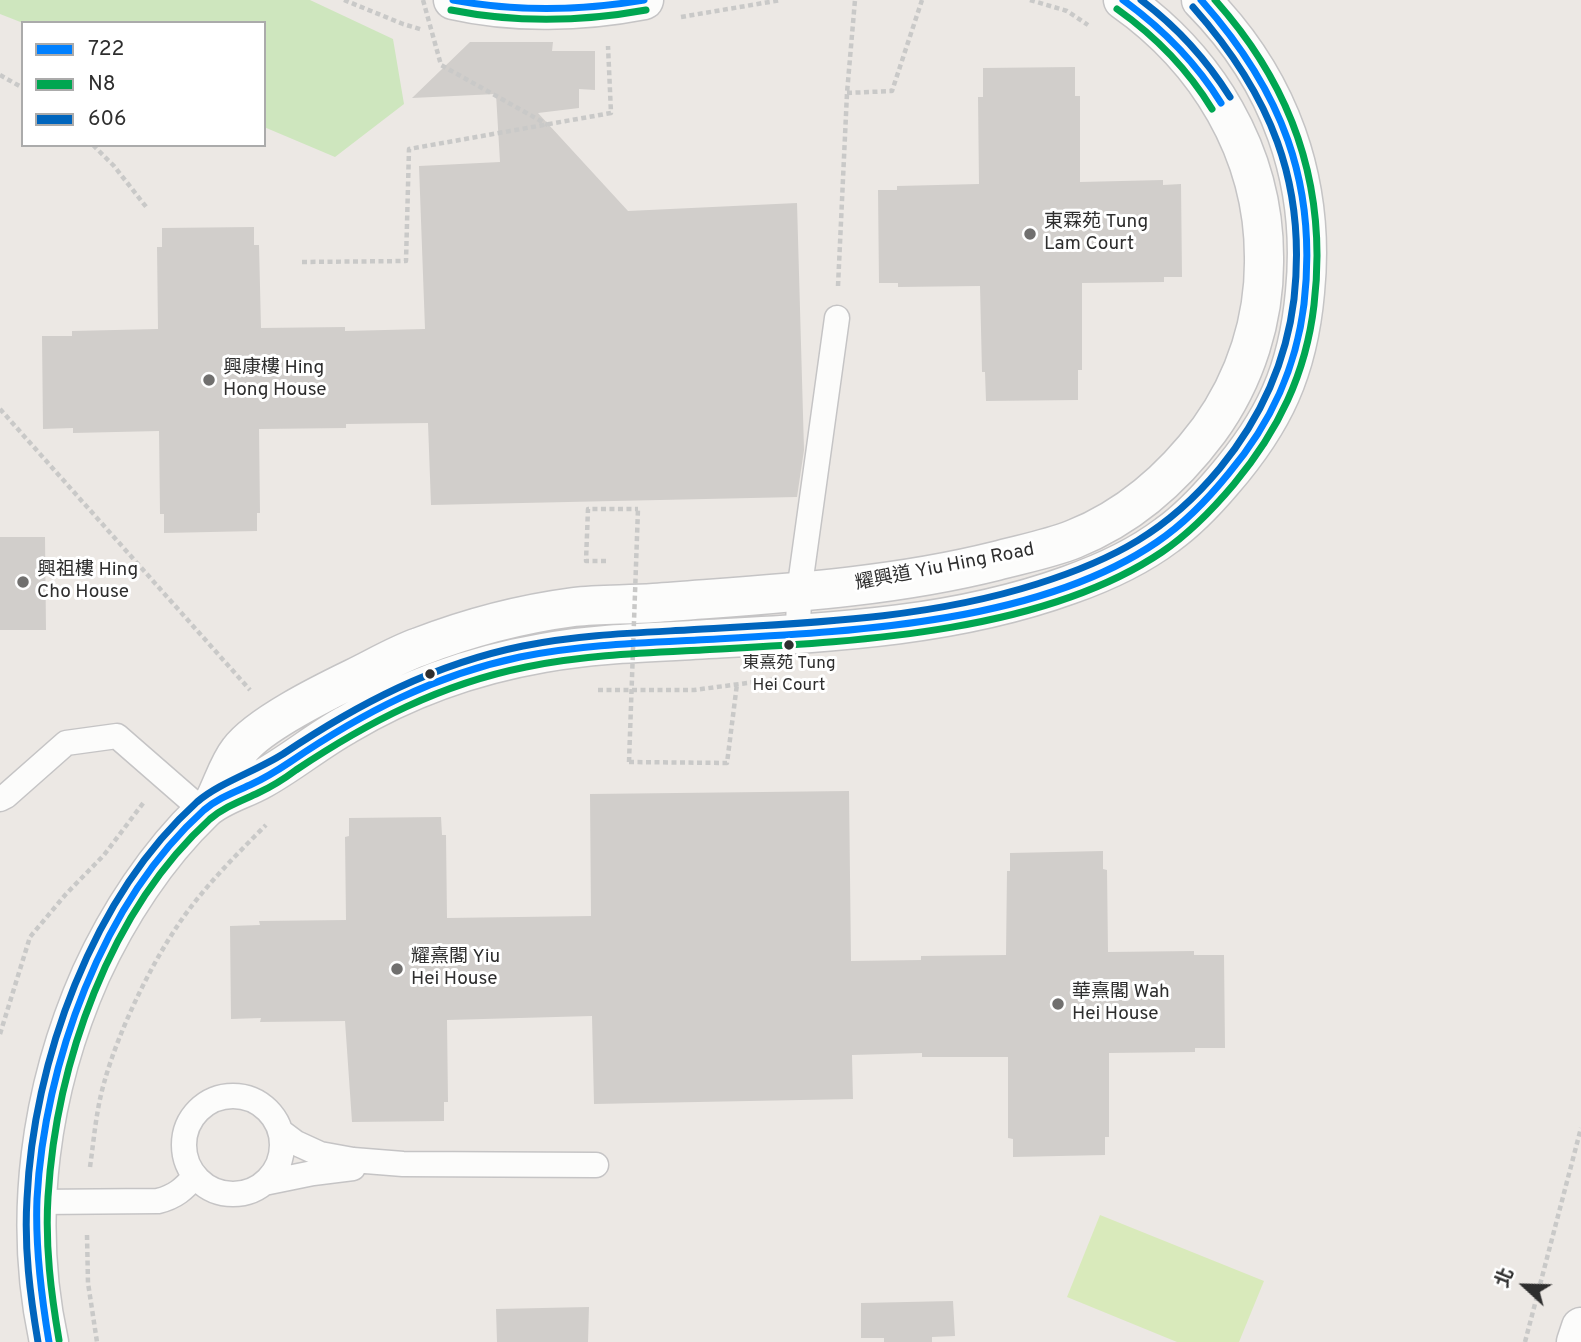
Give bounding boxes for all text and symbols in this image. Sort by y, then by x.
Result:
legend [21,21,266,147]
text: 722 [88,36,124,63]
text: N8 [88,71,116,98]
text: 606 [88,106,127,133]
place label: 東霖苑 Tung Lam Court [1044,212,1148,256]
marker: 東霖苑 Tung Lam Court [1022,226,1038,242]
place label: 興康樓 Hing Hong House [223,358,327,402]
marker: 興康樓 Hing Hong House [201,372,217,388]
street label: 耀興道 Yiu Hing Road [854,539,1036,597]
place label: 興祖樓 Hing Cho House [37,560,138,604]
marker: 興祖樓 Hing Cho House [15,574,31,590]
marker: 東熹苑 Tung Hei Court [782,638,796,652]
place label: 東熹苑 Tung Hei Court [742,655,836,695]
unlabelled marker [423,667,437,681]
place label: 耀熹閣 Yiu Hei House [411,947,500,991]
marker: 耀熹閣 Yiu Hei House [389,961,405,977]
place label: 華熹閣 Wah Hei House [1072,982,1170,1026]
marker: 華熹閣 Wah Hei House [1050,996,1066,1012]
north arrow [1490,1251,1560,1321]
text: 北 [1491,1265,1520,1291]

